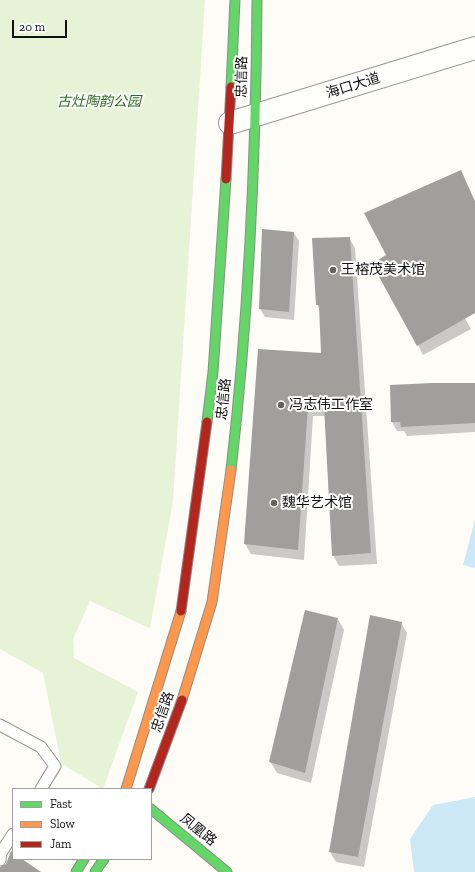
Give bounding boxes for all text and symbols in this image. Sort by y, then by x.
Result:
scale bar [14,12,69,38]
text: 20 m [19,20,45,34]
street label: 忠信路 [233,56,251,98]
street label: 海口大道 [324,70,382,102]
park label: 古灶陶韵公园 [57,94,141,110]
place label: 王榕茂美术馆 [341,262,425,278]
marker: 王榕茂美术馆 [328,265,338,275]
street label: 忠信路 [213,377,235,421]
place label: 冯志伟工作室 [289,397,373,413]
marker: 冯志伟工作室 [276,400,286,410]
place label: 魏华艺术馆 [282,495,352,511]
marker: 魏华艺术馆 [269,498,279,508]
street label: 忠信路 [148,689,178,735]
legend [12,788,152,860]
text: Fast [50,797,72,811]
street label: 凤凰路 [176,810,220,850]
text: Slow [50,817,75,831]
text: Jam [50,837,71,851]

